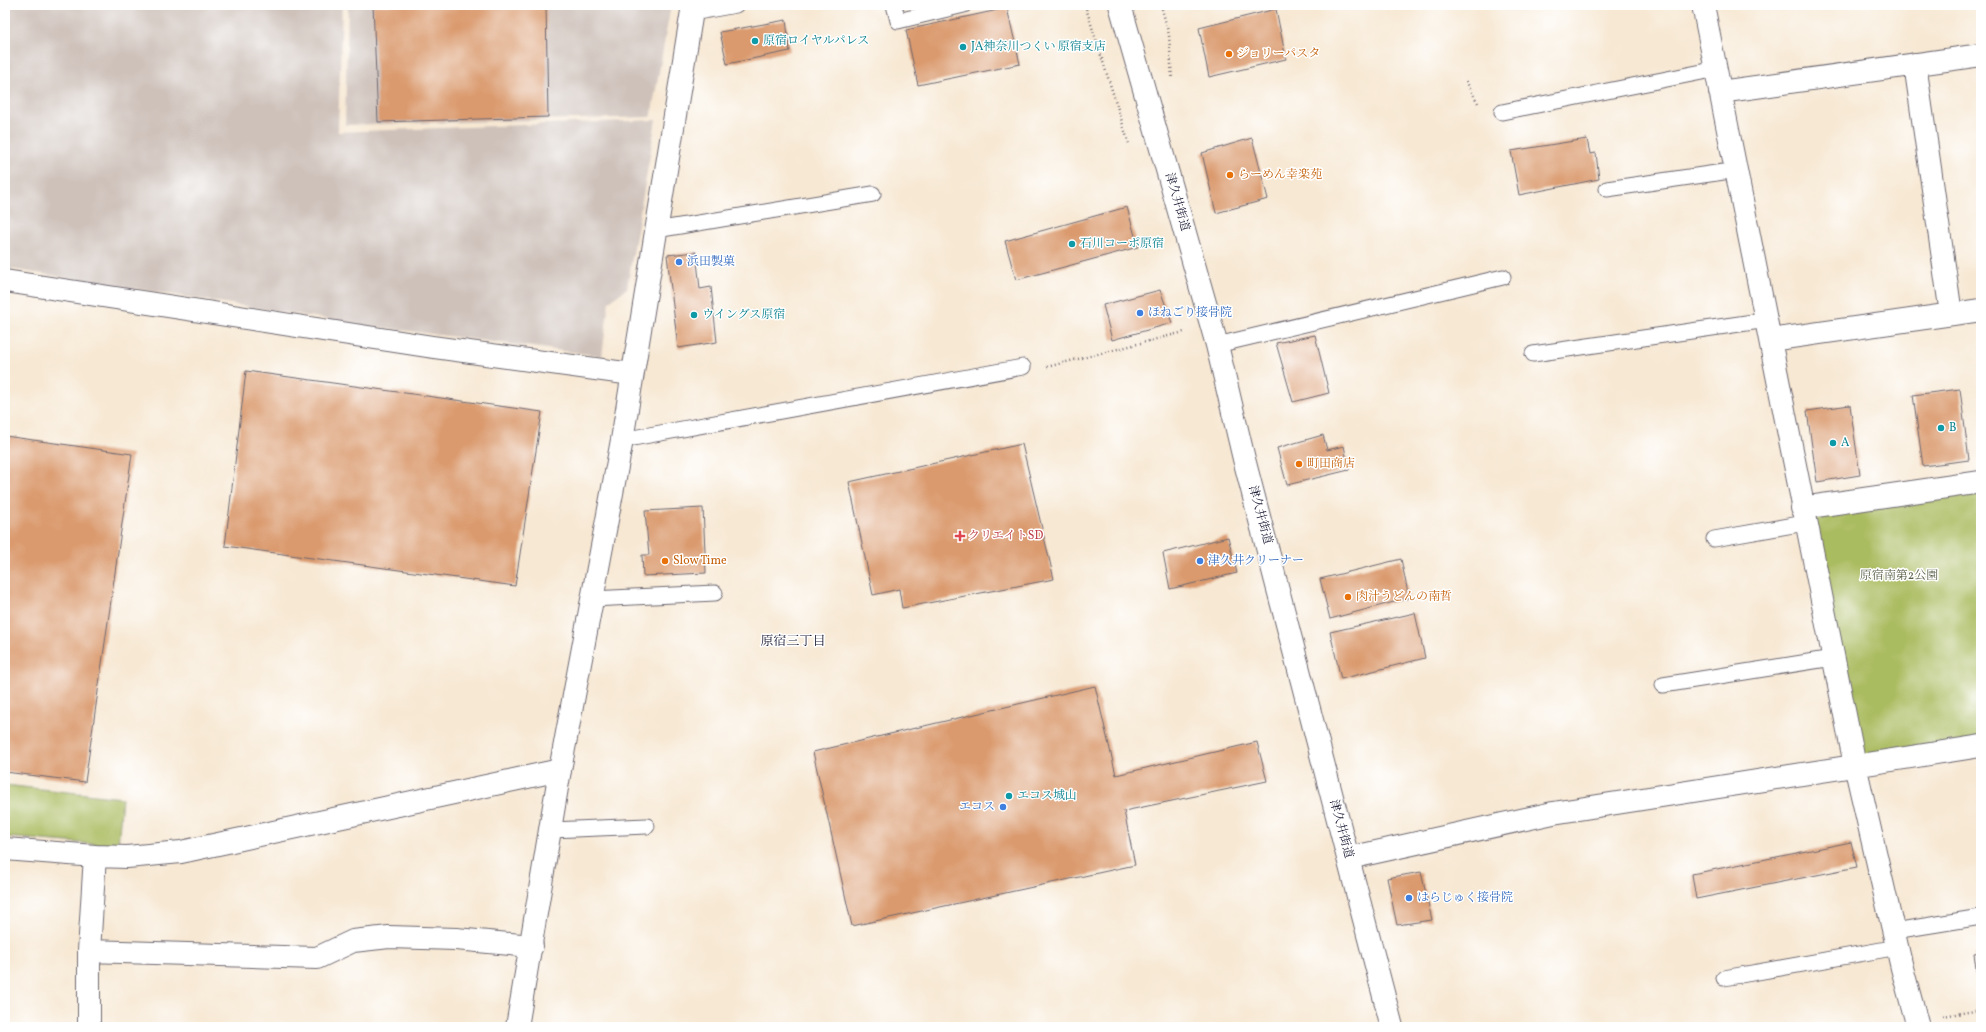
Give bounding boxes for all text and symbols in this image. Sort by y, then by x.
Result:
place label: 原宿ロイヤルパレス [763,33,869,49]
marker: 原宿ロイヤルパレス [750,36,760,46]
place label: JA神奈川つくい 原宿支店 [971,39,1106,55]
marker: JA神奈川つくい 原宿支店 [958,42,968,52]
place label: ジョリーパスタ [1237,46,1320,62]
marker: ジョリーパスタ [1224,49,1234,59]
place label: らーめん幸楽苑 [1238,167,1322,183]
marker: らーめん幸楽苑 [1225,170,1235,180]
street label: 津久井街道 [1161,171,1193,233]
place label: 石川コーポ原宿 [1080,236,1164,252]
marker: 石川コーポ原宿 [1067,239,1077,249]
place label: 浜田製菓 [687,254,735,270]
marker: 浜田製菓 [674,257,684,267]
place label: ほねごり接骨院 [1148,305,1232,321]
place label: ウイングス原宿 [702,307,785,323]
marker: ほねごり接骨院 [1135,308,1145,318]
marker: ウイングス原宿 [689,310,699,320]
place label: B [1949,420,1956,436]
marker: B [1936,423,1946,433]
place label: A [1841,435,1850,451]
marker: A [1828,438,1838,448]
place label: 町田商店 [1307,456,1355,472]
marker: 町田商店 [1294,459,1304,469]
street label: 津久井街道 [1245,484,1275,546]
place label: クリエイトSD [968,528,1043,544]
marker: クリエイトSD [955,531,965,541]
place label: Slow Time [673,553,727,569]
place label: 津久井クリーナー [1208,553,1304,569]
marker: Slow Time [660,556,670,566]
marker: 津久井クリーナー [1195,556,1205,566]
park label: 原宿南第2公園 [1860,568,1938,584]
place label: 肉汁うどんの南哲 [1356,589,1452,605]
marker: 肉汁うどんの南哲 [1343,592,1353,602]
district label: 原宿三丁目 [760,633,826,651]
place label: エコス城山 [1017,788,1077,804]
marker: エコス城山 [1004,791,1014,801]
street label: 津久井街道 [1326,798,1356,860]
place label: エコス [959,799,995,815]
marker: エコス [998,802,1008,812]
place label: はらじゅく接骨院 [1417,890,1513,906]
marker: はらじゅく接骨院 [1404,893,1414,903]

